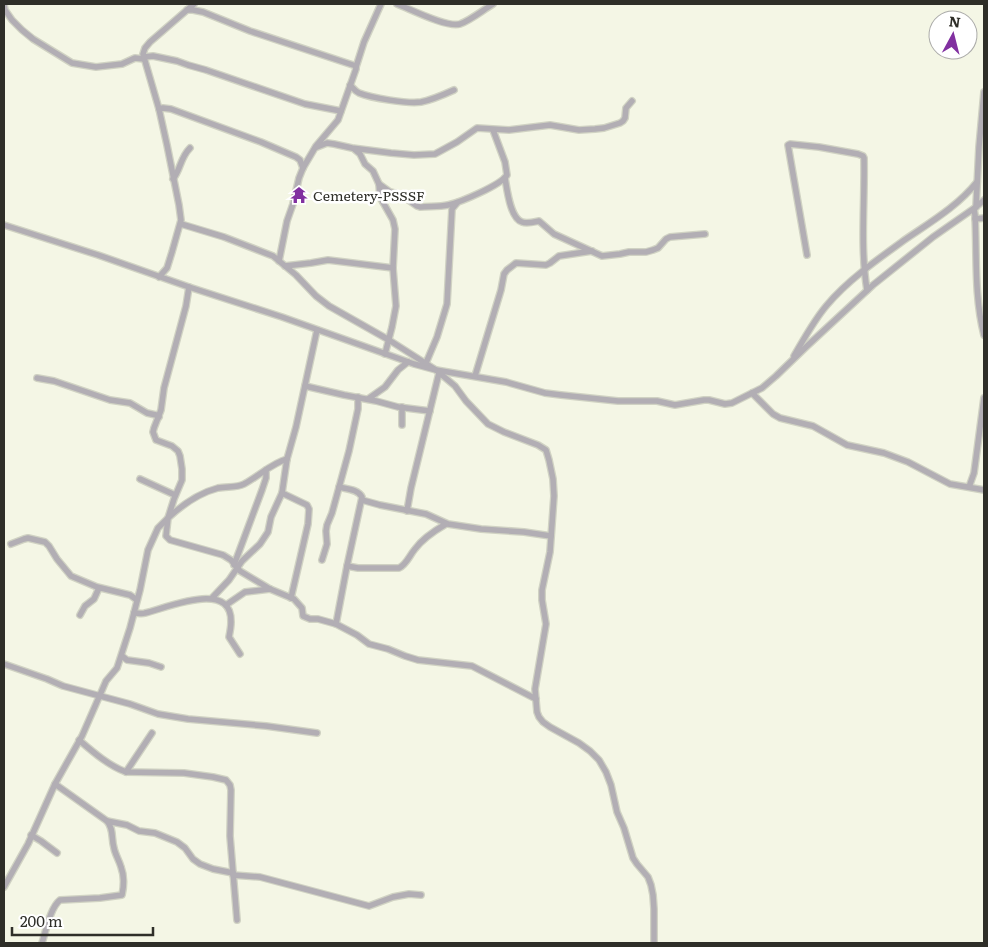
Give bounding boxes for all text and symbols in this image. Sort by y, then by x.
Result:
north arrow [928,10,978,60]
text: N [948,10,962,32]
temple icon: Cemetery-PSSSF [289,185,309,205]
place label: Cemetery-PSSSF [313,185,425,205]
scale bar [12,904,154,936]
text: 200 m [20,909,63,932]

